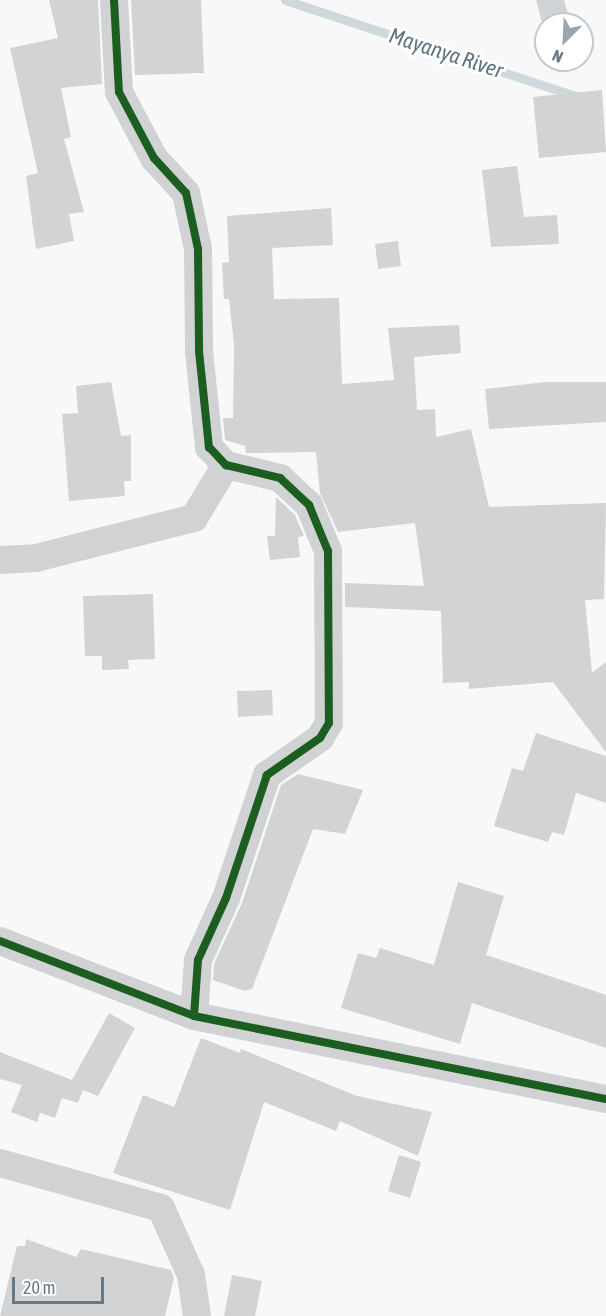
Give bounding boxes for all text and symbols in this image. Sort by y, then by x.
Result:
north arrow [534,12,594,72]
water label: Mayanya River [386,22,506,84]
text: N [550,46,565,67]
scale bar [15,1265,106,1303]
text: 20 m [23,1277,55,1298]

